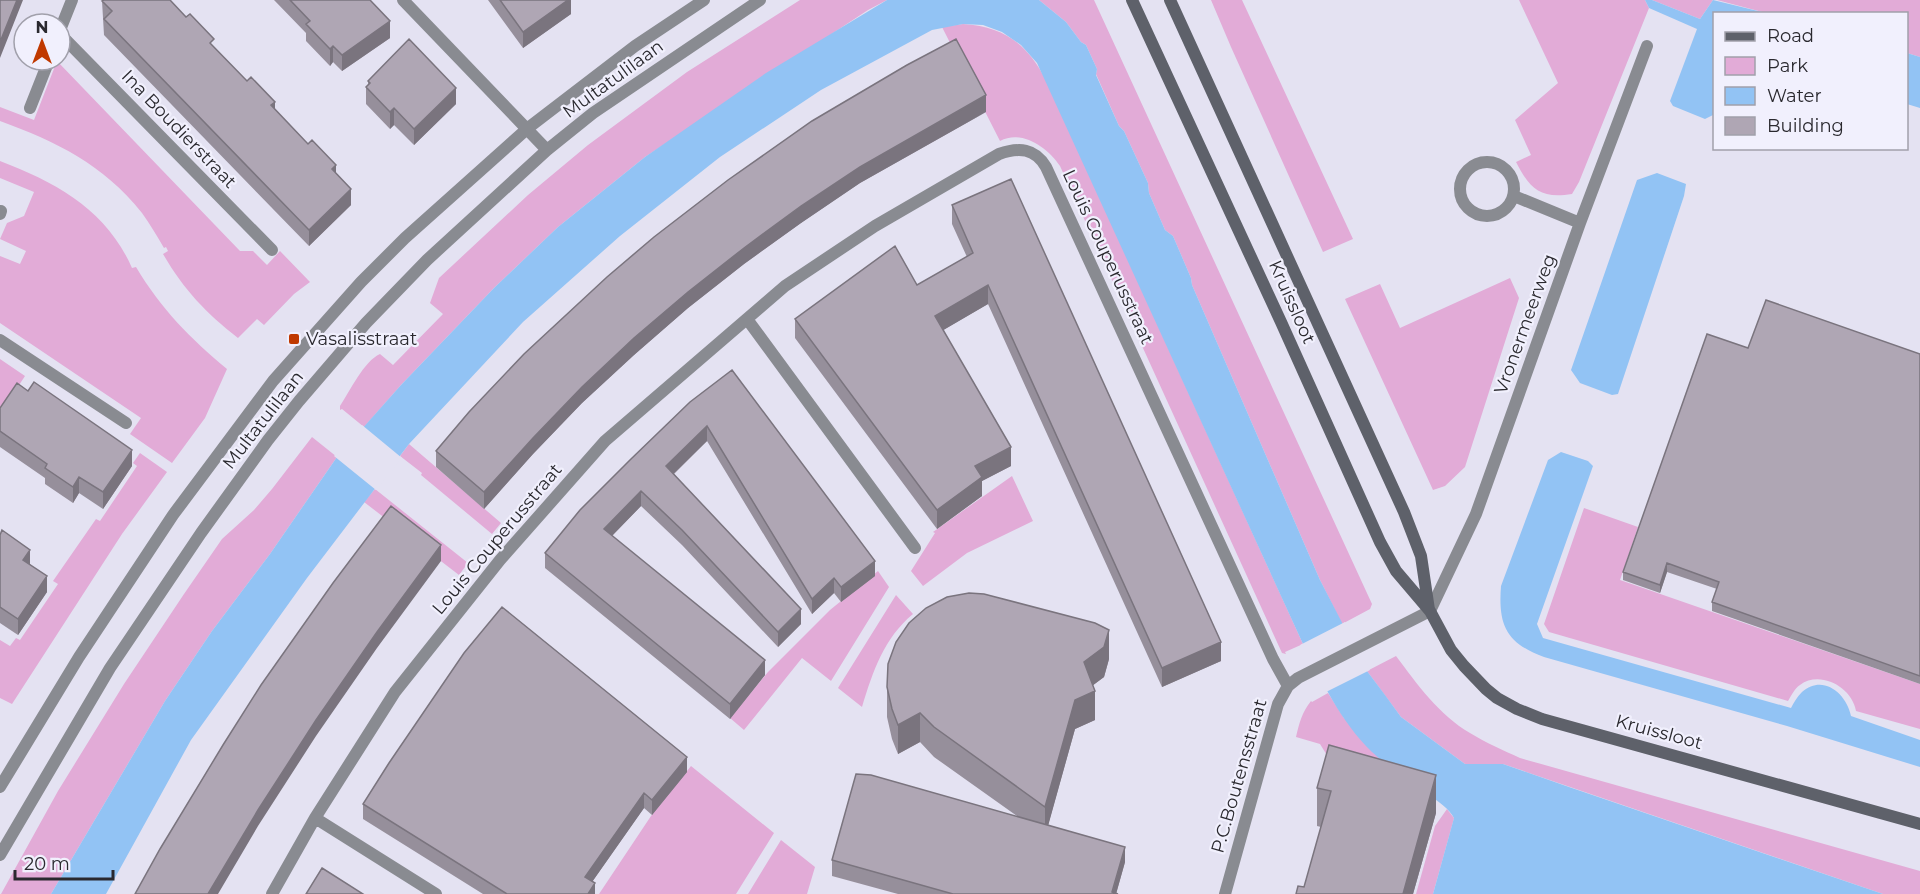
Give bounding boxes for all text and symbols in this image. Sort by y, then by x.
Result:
north arrow [12,12,72,72]
legend [1713,12,1908,150]
text: N [36,18,48,37]
text: Road [1767,25,1814,47]
street label: Multatulilaan [558,35,668,123]
text: Park [1767,55,1808,77]
street label: Ina Boudierstraat [117,65,241,193]
text: Water [1767,85,1822,107]
text: Building [1767,115,1844,137]
street label: Louis Couperusstraat [1058,166,1158,348]
street label: Vronermeerweg [1489,251,1561,397]
street label: Kruissloot [1264,257,1320,347]
place label: Vasalisstraat [306,328,417,350]
marker: Vasalisstraat [287,332,301,346]
street label: Multatulilaan [218,366,308,474]
street label: Louis Couperusstraat [427,459,567,619]
street label: P.C.Boutensstraat [1206,696,1272,856]
street label: Kruissloot [1613,710,1705,754]
scale bar [15,843,112,881]
text: 20 m [24,853,70,875]

